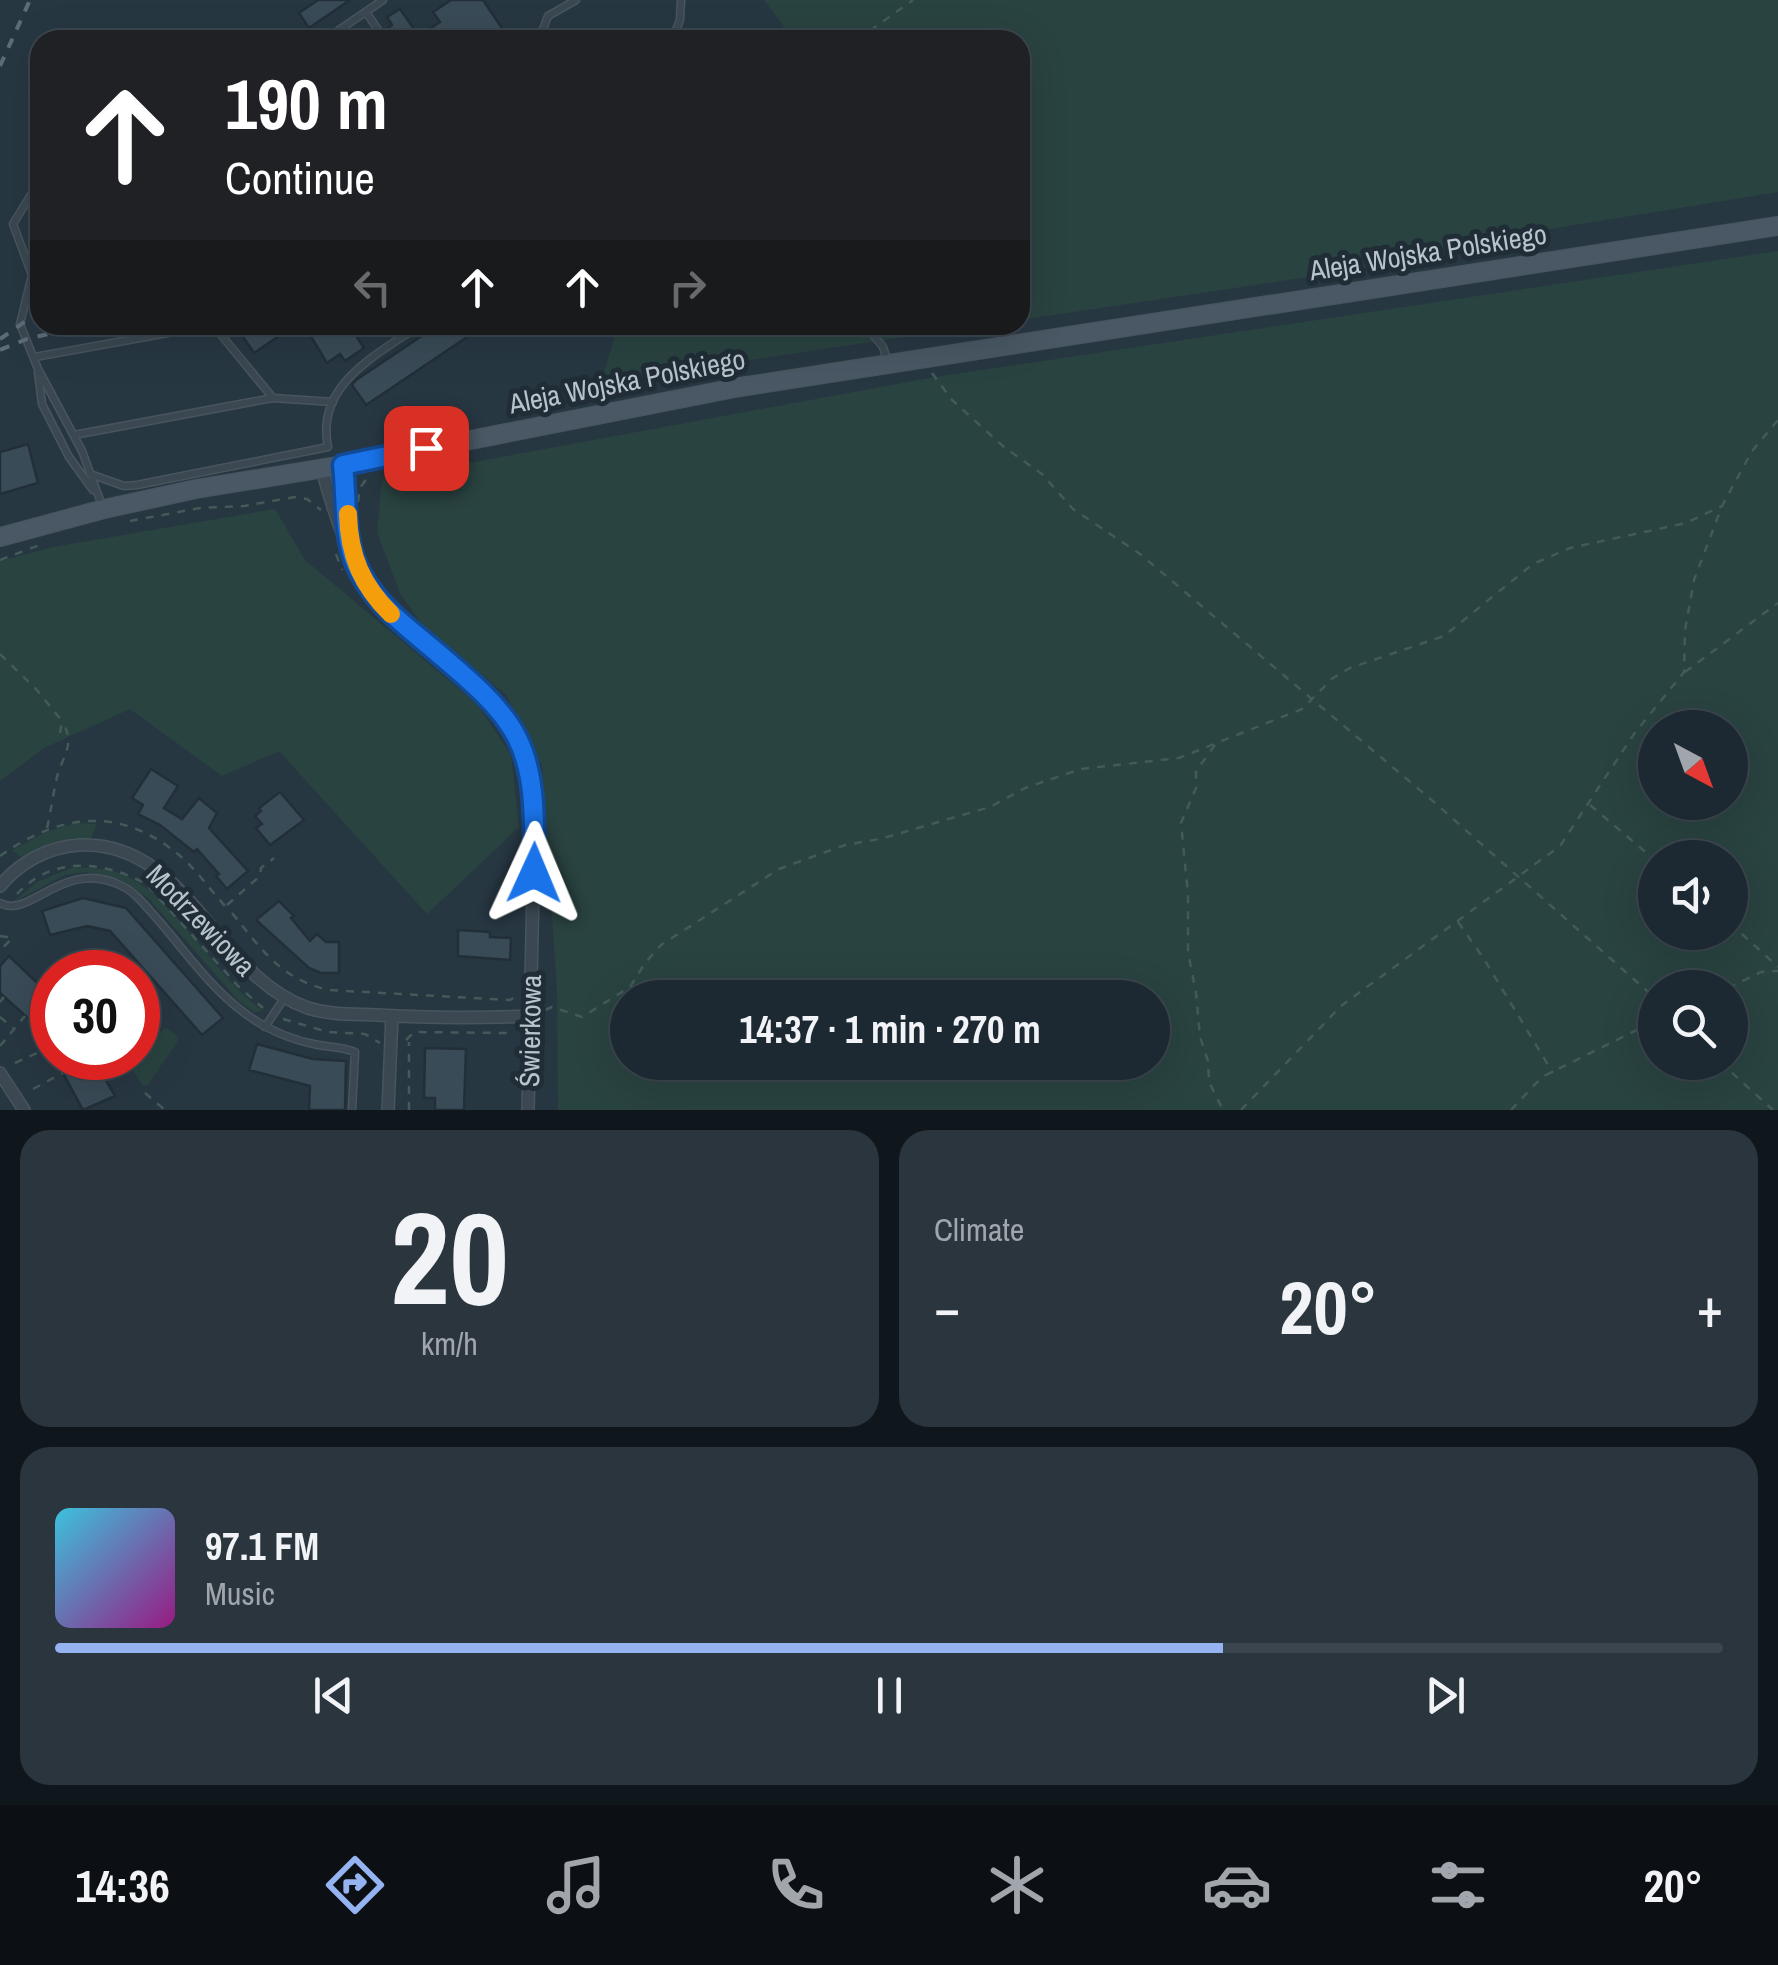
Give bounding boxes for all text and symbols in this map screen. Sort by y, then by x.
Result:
text: 190 m [225,57,388,151]
icon: ahead [60,70,190,200]
text: Continue [225,147,375,208]
street label: Aleja Wojska Polskiego [1306,214,1549,290]
icon: left [345,260,400,315]
icon: ahead [450,260,505,315]
icon: ahead [555,260,610,315]
icon: right [660,260,715,315]
street label: Aleja Wojska Polskiego [505,339,748,423]
pin [384,406,469,491]
icon: arrive [399,421,454,476]
north arrow [1638,710,1748,820]
map controls [1638,710,1748,1080]
position arrow [482,821,586,925]
button: sound [1638,840,1748,950]
street label: Modrzewiowa [138,856,264,984]
speed limit sign: 30 [30,950,160,1080]
button: search [1638,970,1748,1080]
street label: Świerkowa [510,974,550,1087]
text: 14:37 · 1 min · 270 m [739,1004,1041,1055]
text: 20 [390,1169,509,1345]
text: Climate [934,1208,1024,1251]
text: 20° [1279,1256,1378,1357]
text: − [934,1270,960,1344]
text: + [1697,1270,1723,1344]
text: km/h [421,1322,478,1365]
text: 97.1 FM [205,1521,319,1572]
text: Music [205,1572,275,1615]
icon: previous [306,1668,361,1723]
icon: pause [862,1668,917,1723]
icon: next [1418,1668,1473,1723]
icon: directions [320,1850,390,1920]
icon: music [541,1850,611,1920]
icon: phone [761,1850,831,1920]
icon: climate [982,1850,1052,1920]
icon: car [1202,1850,1272,1920]
icon: filters [1423,1850,1493,1920]
text: 14:36 [75,1855,170,1916]
text: 20° [1644,1855,1703,1916]

